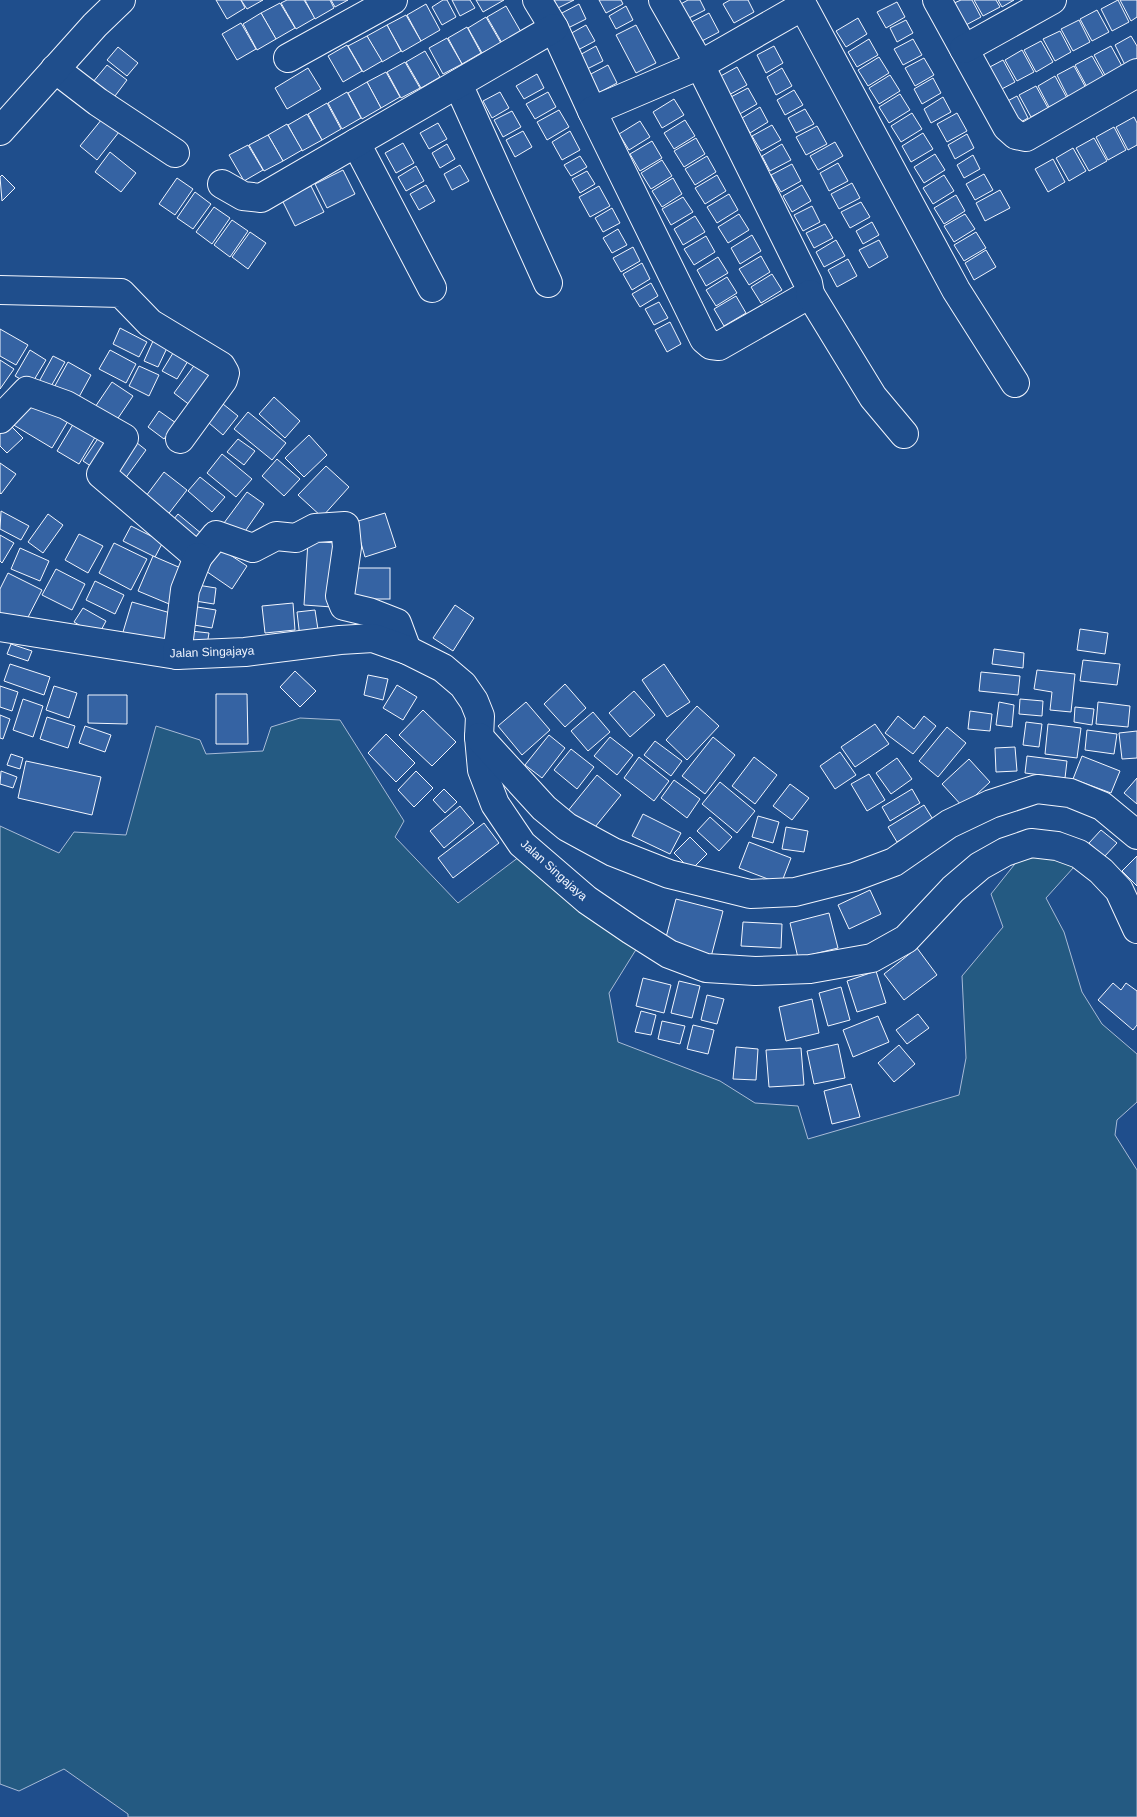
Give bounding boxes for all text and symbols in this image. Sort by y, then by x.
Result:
street label: Jalan Singajaya [169,644,255,660]
street label: Jalan Singajaya [518,836,590,904]

